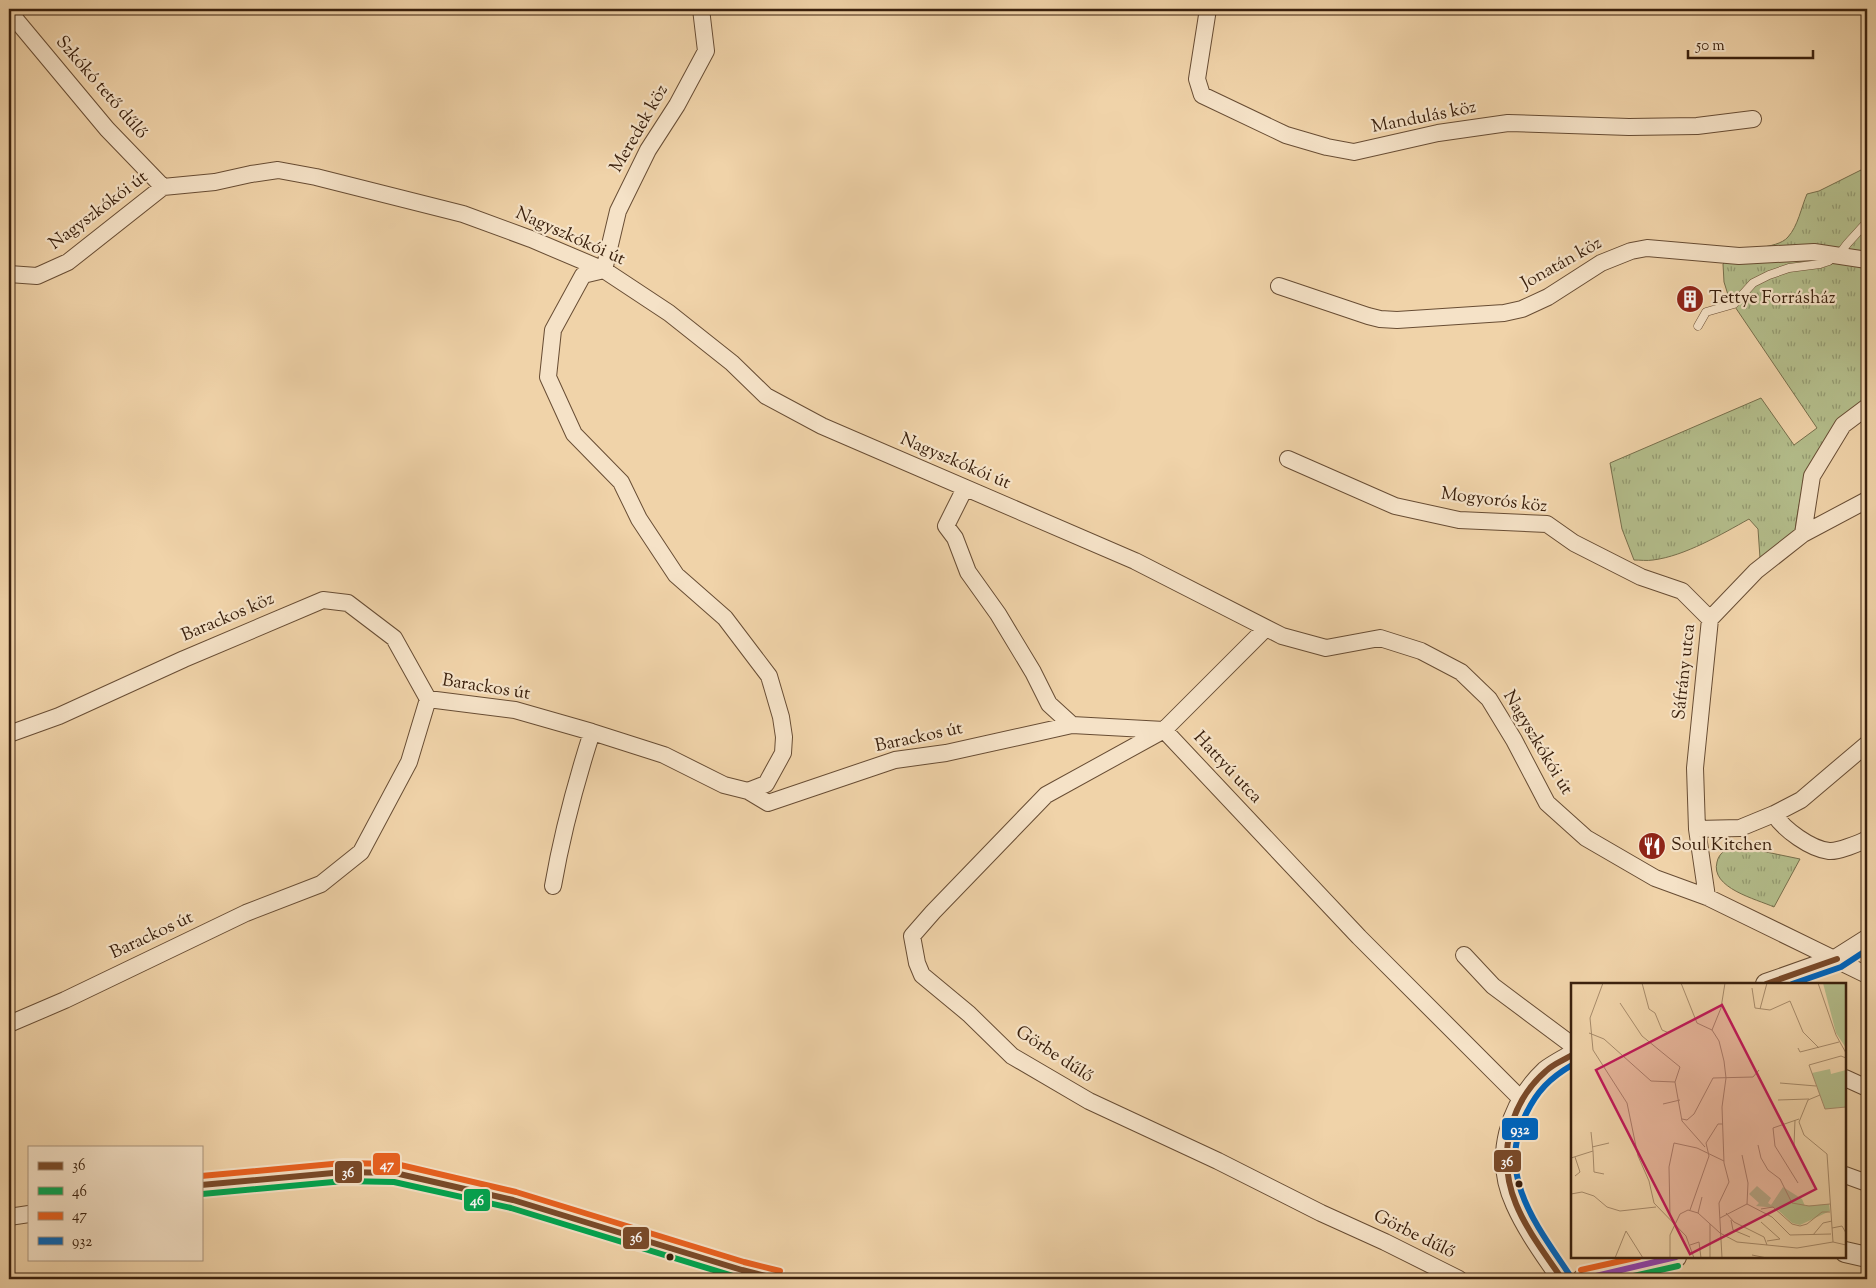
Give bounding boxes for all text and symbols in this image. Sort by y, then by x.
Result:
scale bar [1688,28,1814,60]
street label: Szkókó tető dűlő [49,31,153,145]
text: 50 m [1695,36,1725,57]
street label: Meredek köz [604,80,676,178]
street label: Mandulás köz [1369,95,1479,141]
street label: Nagyszkókói út [44,165,154,257]
street label: Nagyszkókói út [511,201,629,273]
street label: Jonatán köz [1516,231,1607,297]
building icon: Tettye Forrásház [1675,284,1705,314]
place label: Tettye Forrásház [1709,286,1836,312]
street label: Nagyszkókói út [896,427,1014,497]
street label: Mogyorós köz [1439,482,1549,520]
street label: Barackos köz [178,587,279,649]
street label: Sáfrány utca [1667,623,1703,721]
street label: Barackos út [440,668,532,708]
street label: Nagyszkókói út [1495,686,1579,800]
street label: Barackos út [873,716,965,760]
street label: Hattyú utca [1187,726,1267,810]
restaurant icon: Soul Kitchen [1637,831,1667,861]
place label: Soul Kitchen [1671,833,1773,859]
street label: Barackos út [106,905,198,967]
inset map [1571,983,1846,1258]
street label: Görbe dűlő [1010,1020,1098,1090]
line badge: 932 [1501,1117,1539,1141]
text: 932 [1510,1121,1530,1141]
legend [28,1146,202,1260]
line badge: 36 [1493,1149,1522,1173]
line badge: 47 [372,1152,401,1176]
text: 36 [1501,1153,1513,1173]
text: 36 [72,1156,85,1177]
text: 47 [379,1156,395,1176]
line badge: 36 [334,1160,363,1184]
text: 36 [342,1164,354,1184]
unlabelled marker [1514,1179,1524,1189]
text: 46 [72,1182,87,1203]
line badge: 46 [463,1188,491,1212]
text: 46 [469,1192,484,1212]
street label: Görbe dűlő [1369,1204,1459,1266]
text: 47 [72,1206,88,1227]
line badge: 36 [622,1226,650,1250]
text: 36 [630,1229,642,1249]
text: 932 [72,1232,92,1253]
unlabelled marker [665,1252,675,1262]

